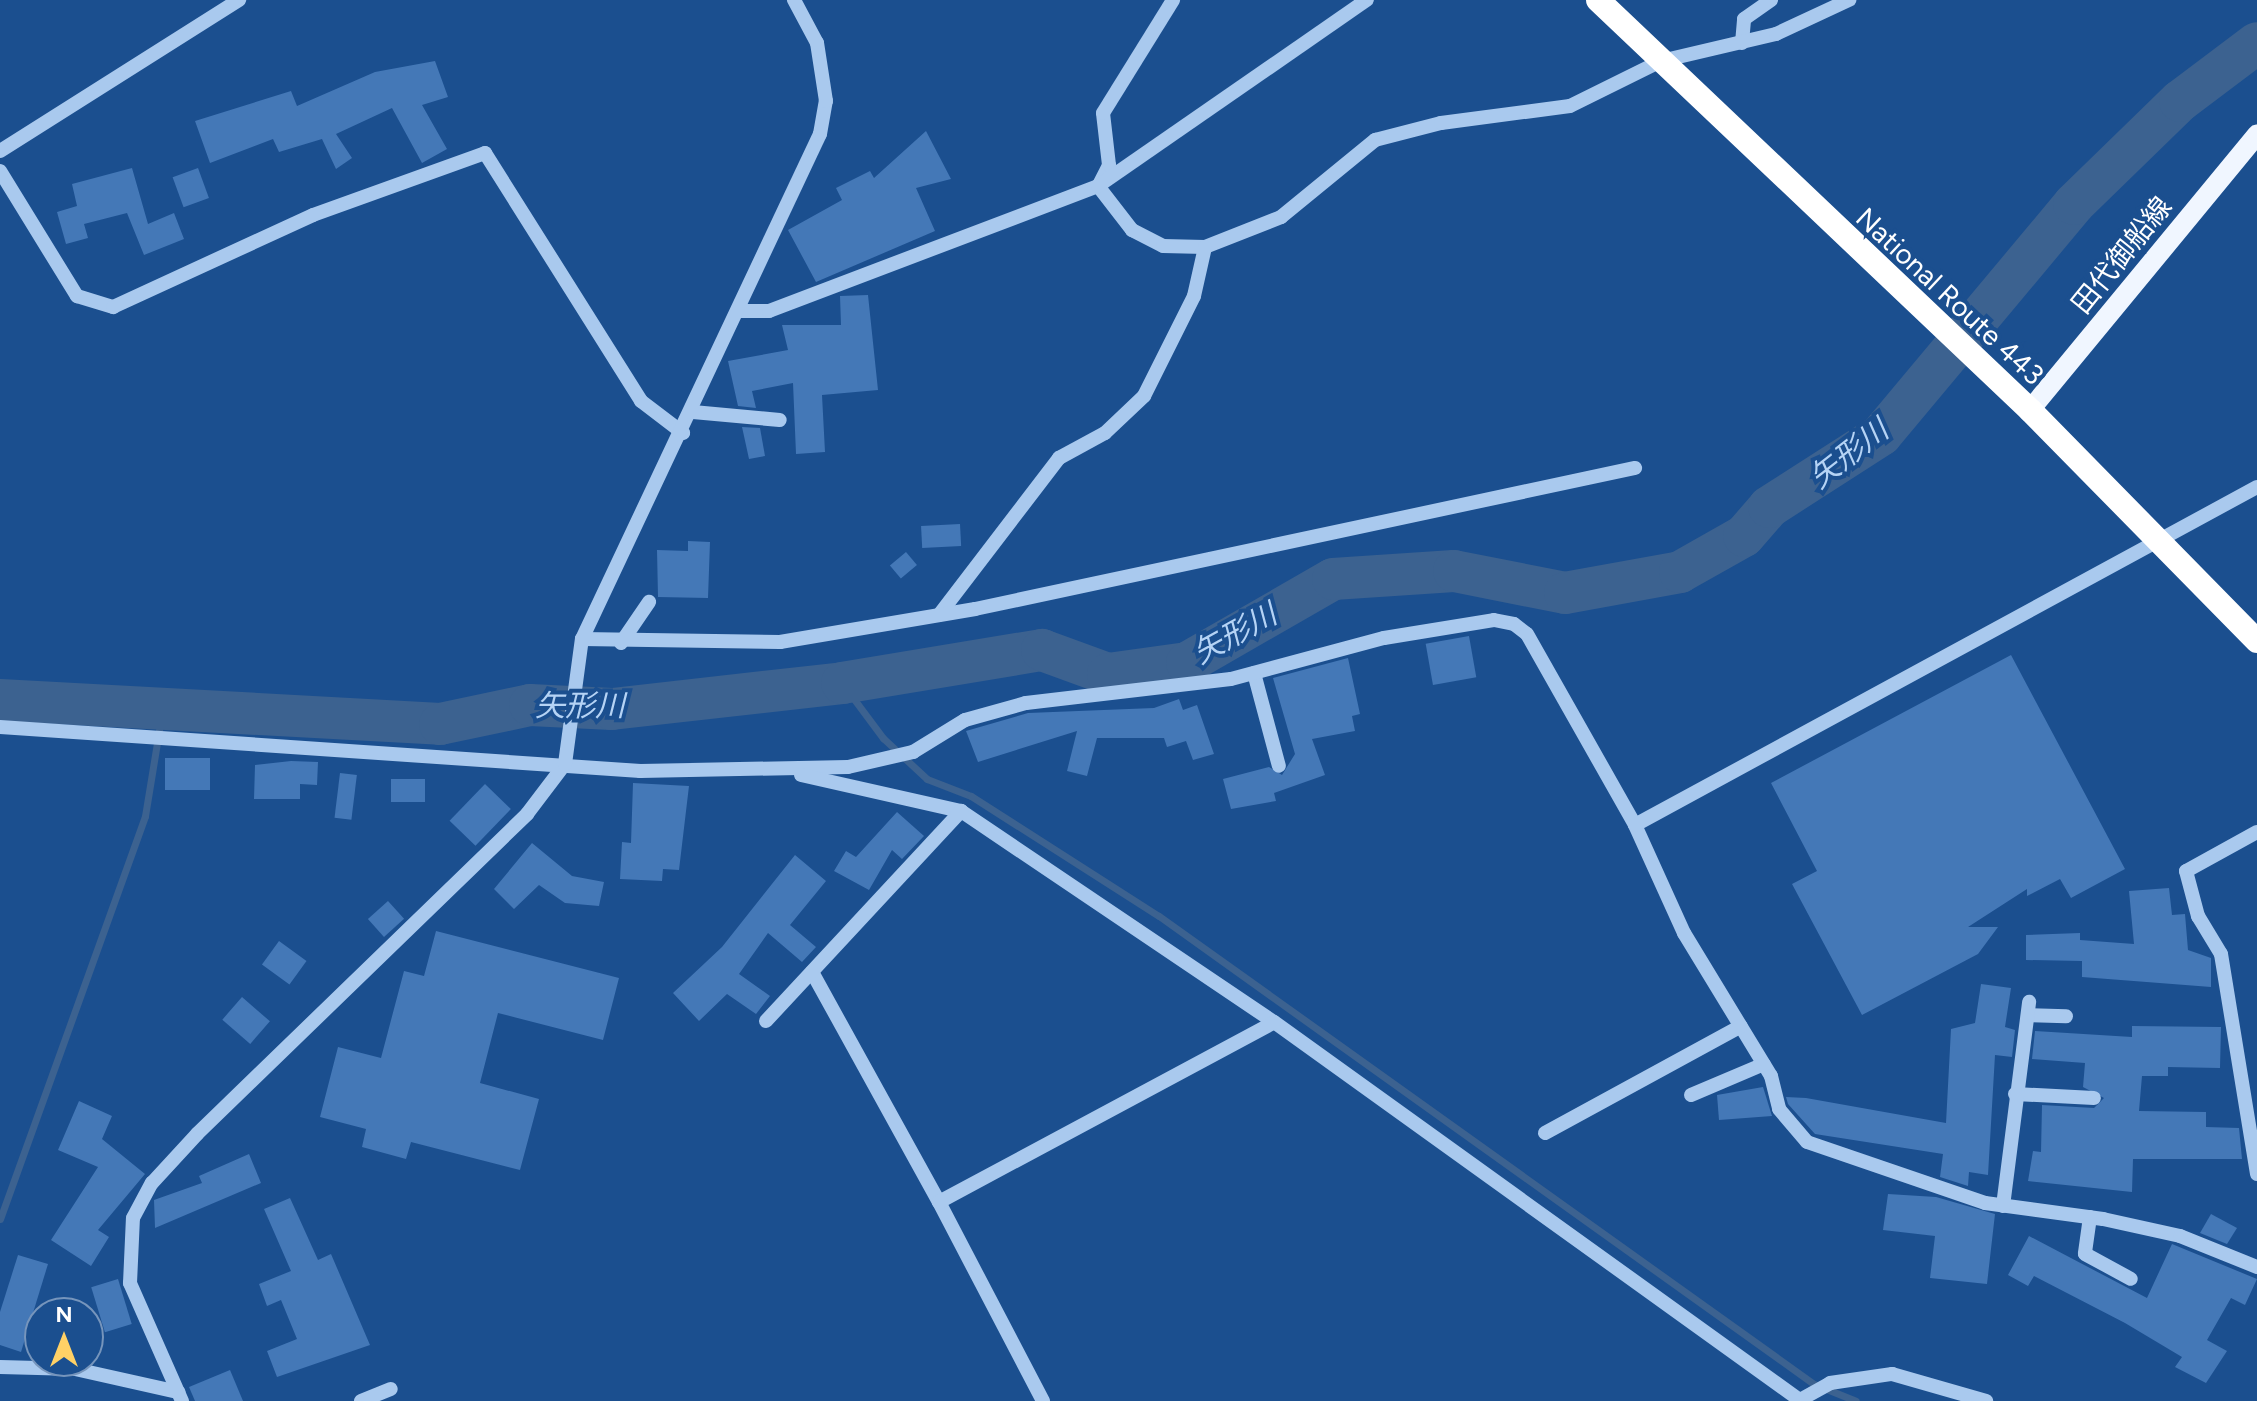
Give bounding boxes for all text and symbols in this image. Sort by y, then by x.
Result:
street label: 田代御船線 [2064,190,2178,320]
street label: National Route 443 [1849,200,2051,392]
water label: 矢形川 [1802,412,1896,496]
water label: 矢形川 [1187,596,1283,672]
water label: 矢形川 [535,688,625,724]
north arrow [24,1297,104,1377]
text: N [55,1301,73,1328]

